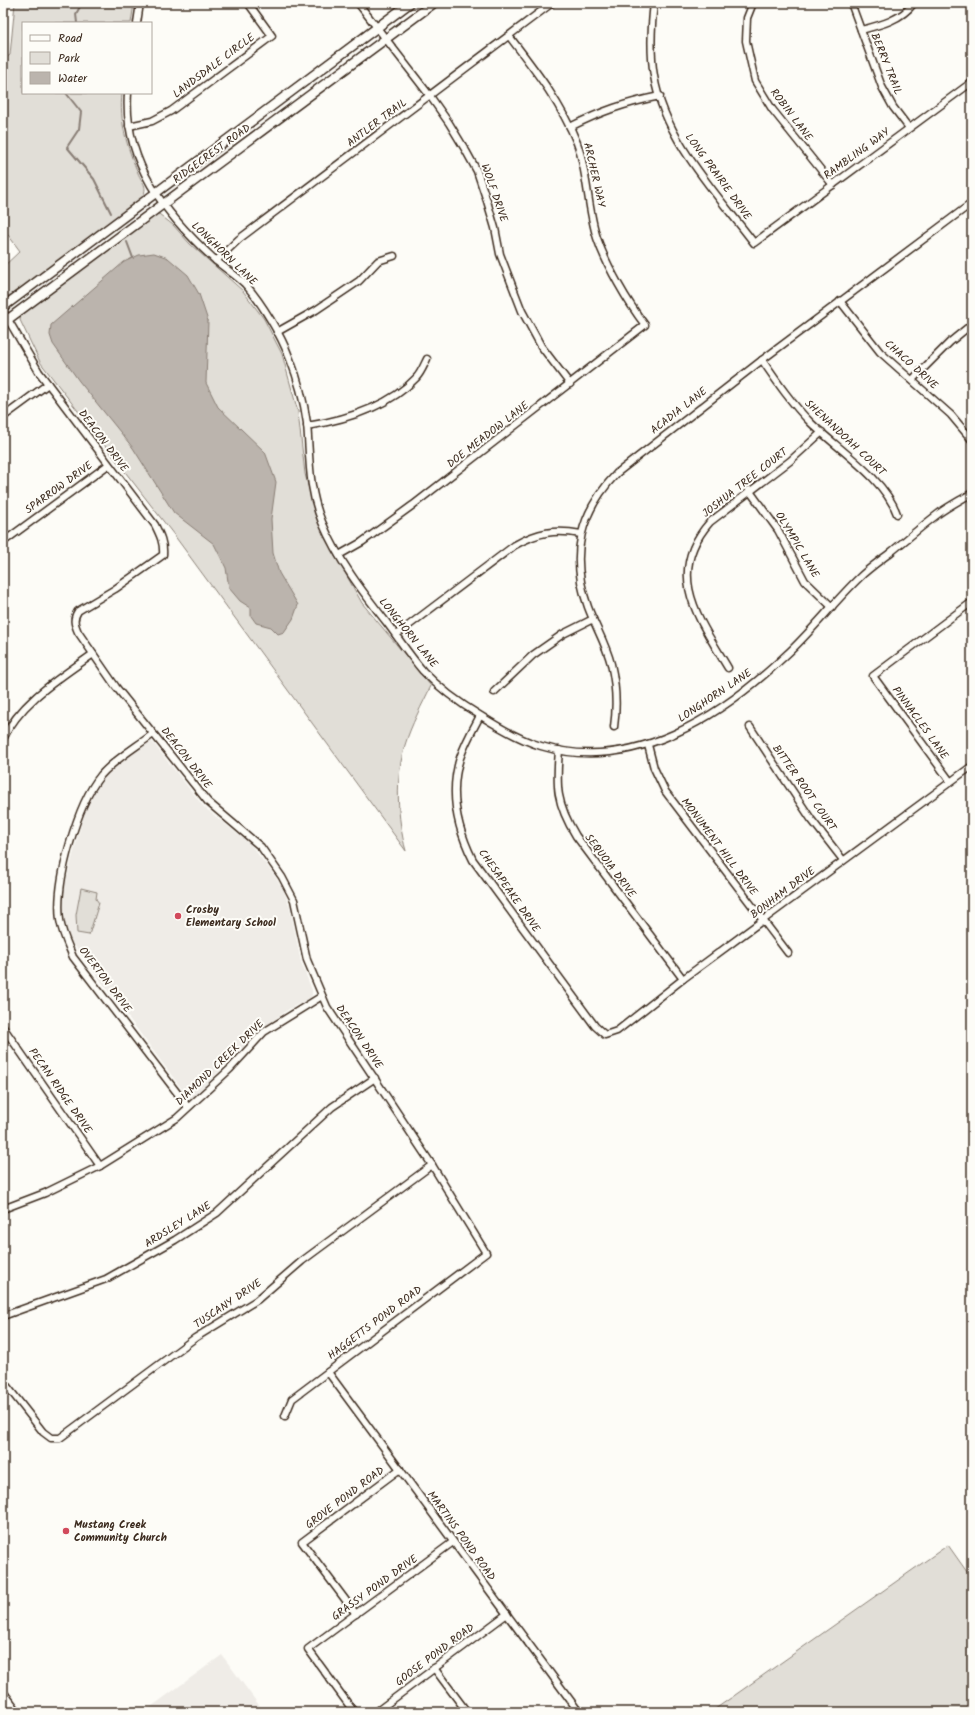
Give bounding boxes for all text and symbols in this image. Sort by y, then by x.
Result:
legend [22,22,152,94]
text: Road [58,29,83,48]
street label: LANDSDALE CIRCLE [169,29,259,103]
street label: BERRY TRAIL [865,30,907,98]
text: Park [58,49,80,68]
text: Water [58,69,88,88]
street label: ROBIN LANE [765,85,817,146]
street label: ANTLER TRAIL [343,94,411,152]
street label: RIDGECREST ROAD [169,119,255,189]
street label: RAMBLING WAY [820,123,895,184]
street label: LONG PRAIRIE DRIVE [680,130,756,225]
street label: ARCHER WAY [578,141,610,210]
street label: WOLF DRIVE [476,161,513,225]
street label: LONGHORN LANE [187,218,262,291]
street label: CHACO DRIVE [880,336,943,395]
street label: ACADIA LANE [647,383,712,439]
street label: SHENANDOAH COURT [800,395,891,481]
street label: DOE MEADOW LANE [443,397,533,473]
street label: DEACON DRIVE [73,406,133,477]
street label: JOSHUA TREE COURT [698,443,793,522]
street label: SPARROW DRIVE [21,457,97,519]
street label: OLYMPIC LANE [770,508,824,582]
street label: LONGHORN LANE [374,594,442,672]
street label: LONGHORN LANE [674,664,756,727]
street label: PINNACLES LANE [887,683,953,764]
street label: DEACON DRIVE [156,723,216,793]
street label: BITTER ROOT COURT [767,741,841,836]
street label: MONUMENT HILL DRIVE [676,794,762,900]
street label: SEQUOIA DRIVE [580,830,641,902]
street label: CHESAPEAKE DRIVE [473,845,545,937]
street label: BONHAM DRIVE [747,862,820,924]
place label: Crosby Elementary School [186,901,276,932]
marker: Crosby Elementary School [173,911,183,921]
street label: OVERTON DRIVE [74,943,136,1017]
street label: DEACON DRIVE [331,1001,388,1073]
street label: DIAMOND CREEK DRIVE [171,1015,269,1110]
street label: PECAN RIDGE DRIVE [24,1044,97,1138]
street label: ARDSLEY LANE [141,1197,215,1253]
street label: TUSCANY DRIVE [190,1274,266,1334]
street label: HAGGETTS POND ROAD [324,1281,426,1365]
street label: GROVE POND ROAD [302,1462,388,1534]
street label: MARTINS POND ROAD [422,1487,500,1585]
place label: Mustang Creek Community Church [74,1516,167,1547]
marker: Mustang Creek Community Church [61,1526,71,1536]
street label: GRASSY POND DRIVE [328,1550,422,1626]
street label: GOOSE POND ROAD [391,1619,479,1691]

